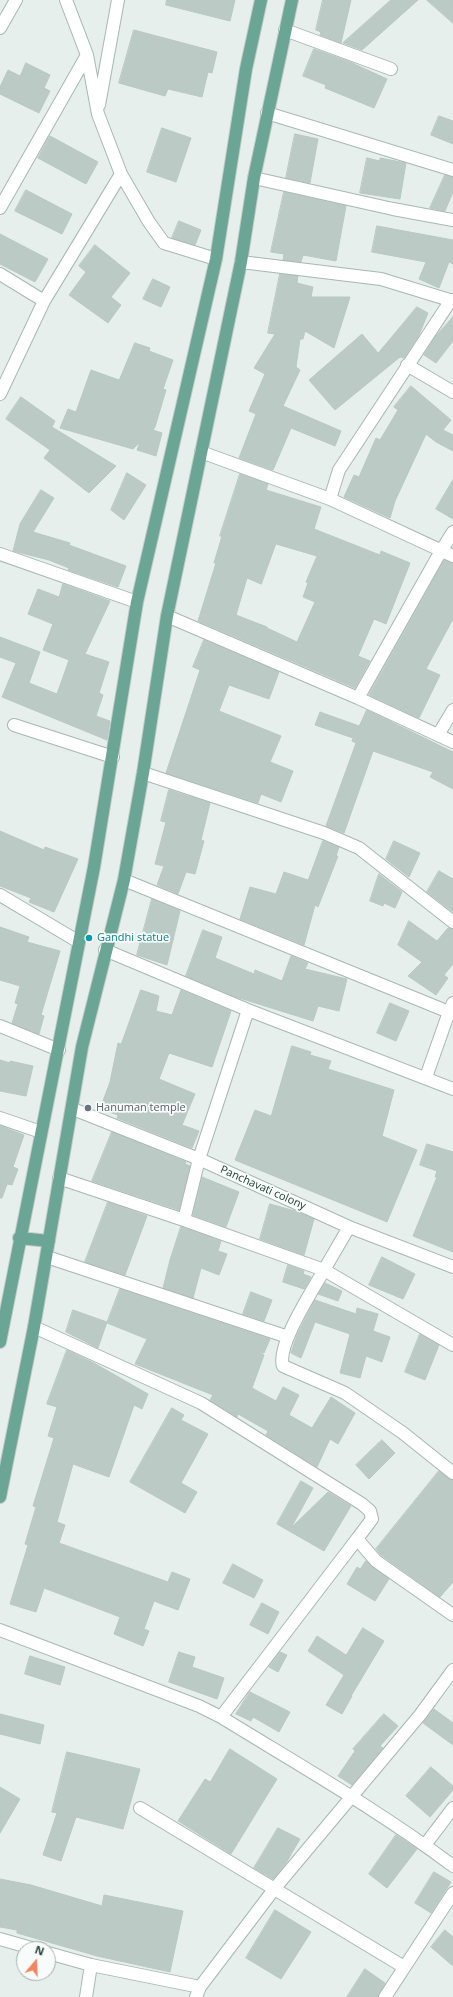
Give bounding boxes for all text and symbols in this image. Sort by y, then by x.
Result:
place label: Gandhi statue [97,931,169,945]
marker: Gandhi statue [84,933,94,943]
place label: Hanuman temple [96,1101,186,1115]
marker: Hanuman temple [83,1103,93,1113]
street label: Panchavati colony [218,1163,308,1213]
north arrow [16,1941,56,1981]
text: N [33,1942,46,1959]

